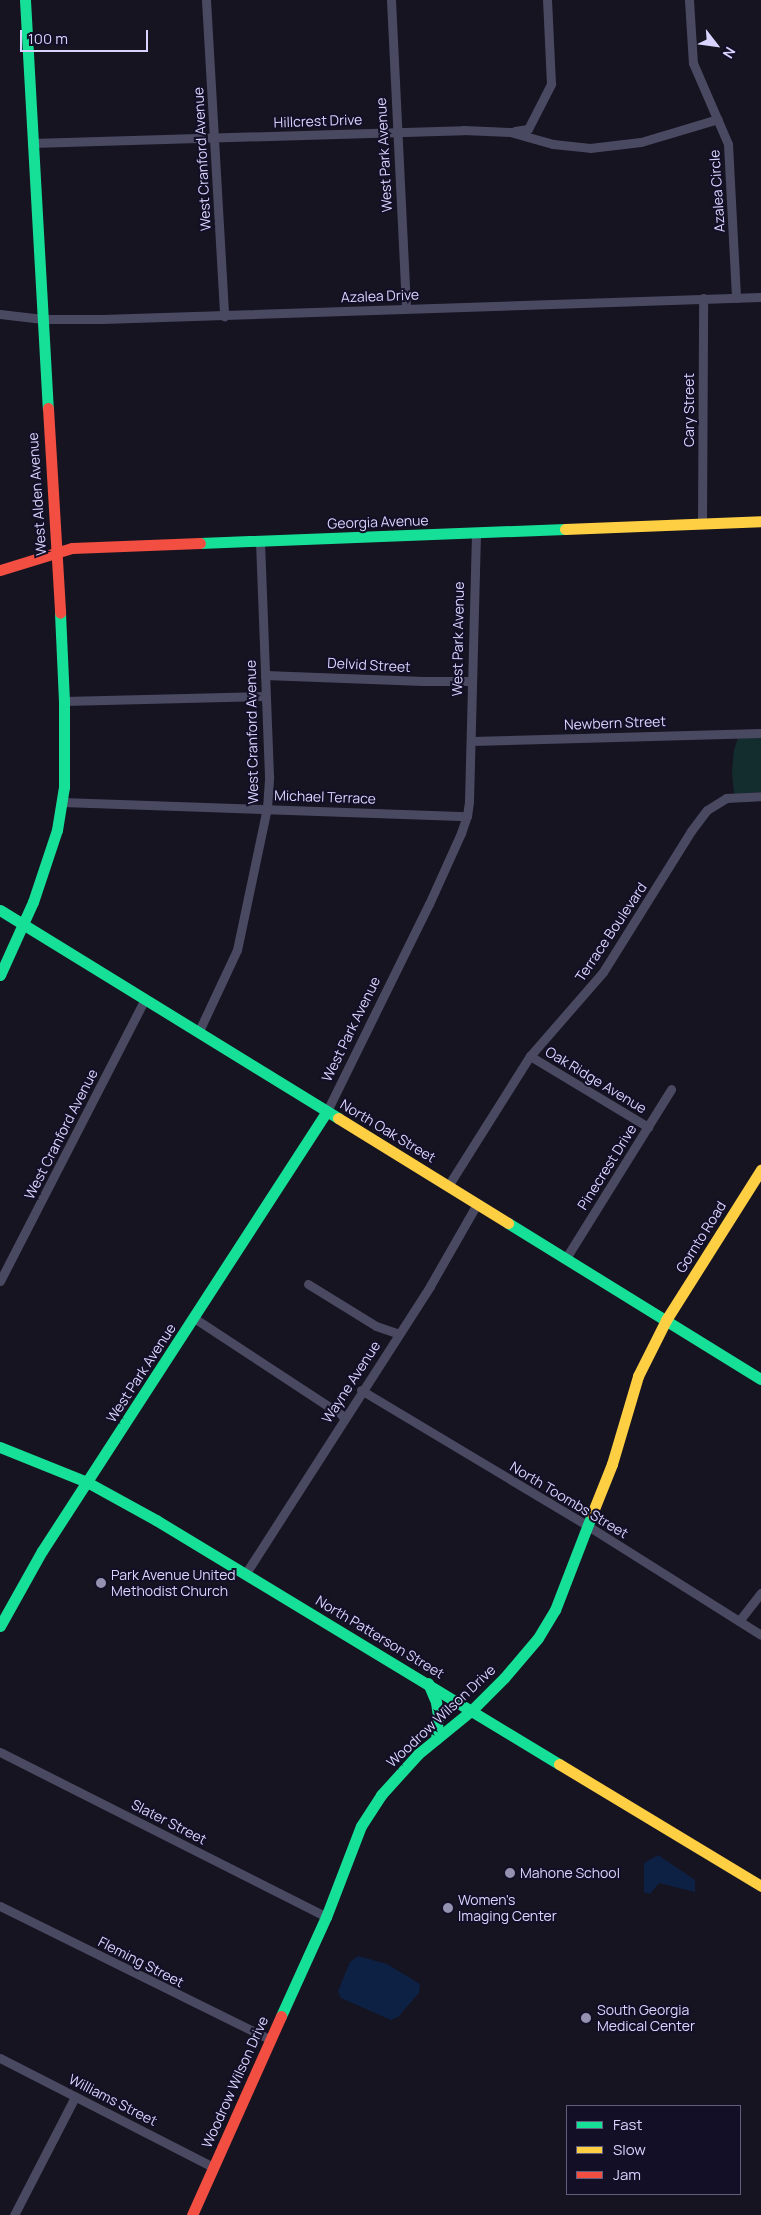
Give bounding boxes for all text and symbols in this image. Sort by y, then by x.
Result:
scale bar [22,20,150,52]
north arrow [691,20,741,70]
text: 100 m [28,28,68,49]
text: N [719,44,740,62]
street label: West Cranford Avenue [190,87,214,231]
street label: West Park Avenue [373,97,395,213]
street label: Hillcrest Drive [273,111,363,131]
street label: Azalea Circle [706,149,728,233]
street label: Azalea Drive [341,286,419,306]
street label: Cary Street [681,373,697,447]
street label: West Alden Avenue [24,432,50,556]
street label: Georgia Avenue [327,512,429,532]
street label: West Park Avenue [449,581,467,697]
street label: Delvid Street [327,654,411,676]
street label: West Cranford Avenue [242,660,262,804]
street label: Newbern Street [564,713,666,733]
street label: Michael Terrace [274,787,376,807]
street label: Terrace Boulevard [572,879,650,985]
street label: West Park Avenue [318,974,384,1084]
street label: Oak Ridge Avenue [542,1043,650,1117]
street label: West Cranford Avenue [21,1066,101,1202]
street label: North Oak Street [337,1096,439,1166]
street label: Pinecrest Drive [574,1121,640,1213]
street label: Gornto Road [672,1198,730,1276]
street label: West Park Avenue [103,1320,179,1426]
street label: Wayne Avenue [318,1338,384,1426]
street label: North Toombs Street [507,1458,631,1542]
place label: Park Avenue United Methodist Church [111,1567,236,1600]
marker: Park Avenue United Methodist Church [95,1577,107,1589]
street label: North Patterson Street [313,1592,447,1682]
street label: Woodrow Wilson Drive [383,1661,499,1771]
street label: Slater Street [129,1796,209,1848]
place label: Mahone School [520,1865,620,1881]
marker: Mahone School [504,1867,516,1879]
place label: Women's Imaging Center [458,1892,557,1924]
marker: Women's Imaging Center [442,1902,454,1914]
street label: Fleming Street [95,1933,187,1991]
place label: South Georgia Medical Center [597,2002,695,2034]
marker: South Georgia Medical Center [579,2011,593,2025]
street label: Woodrow Wilson Drive [198,2014,272,2150]
street label: Williams Street [66,2071,160,2129]
legend [566,2105,741,2195]
text: Fast [613,2114,642,2135]
text: Slow [613,2139,646,2160]
text: Jam [613,2164,641,2185]

